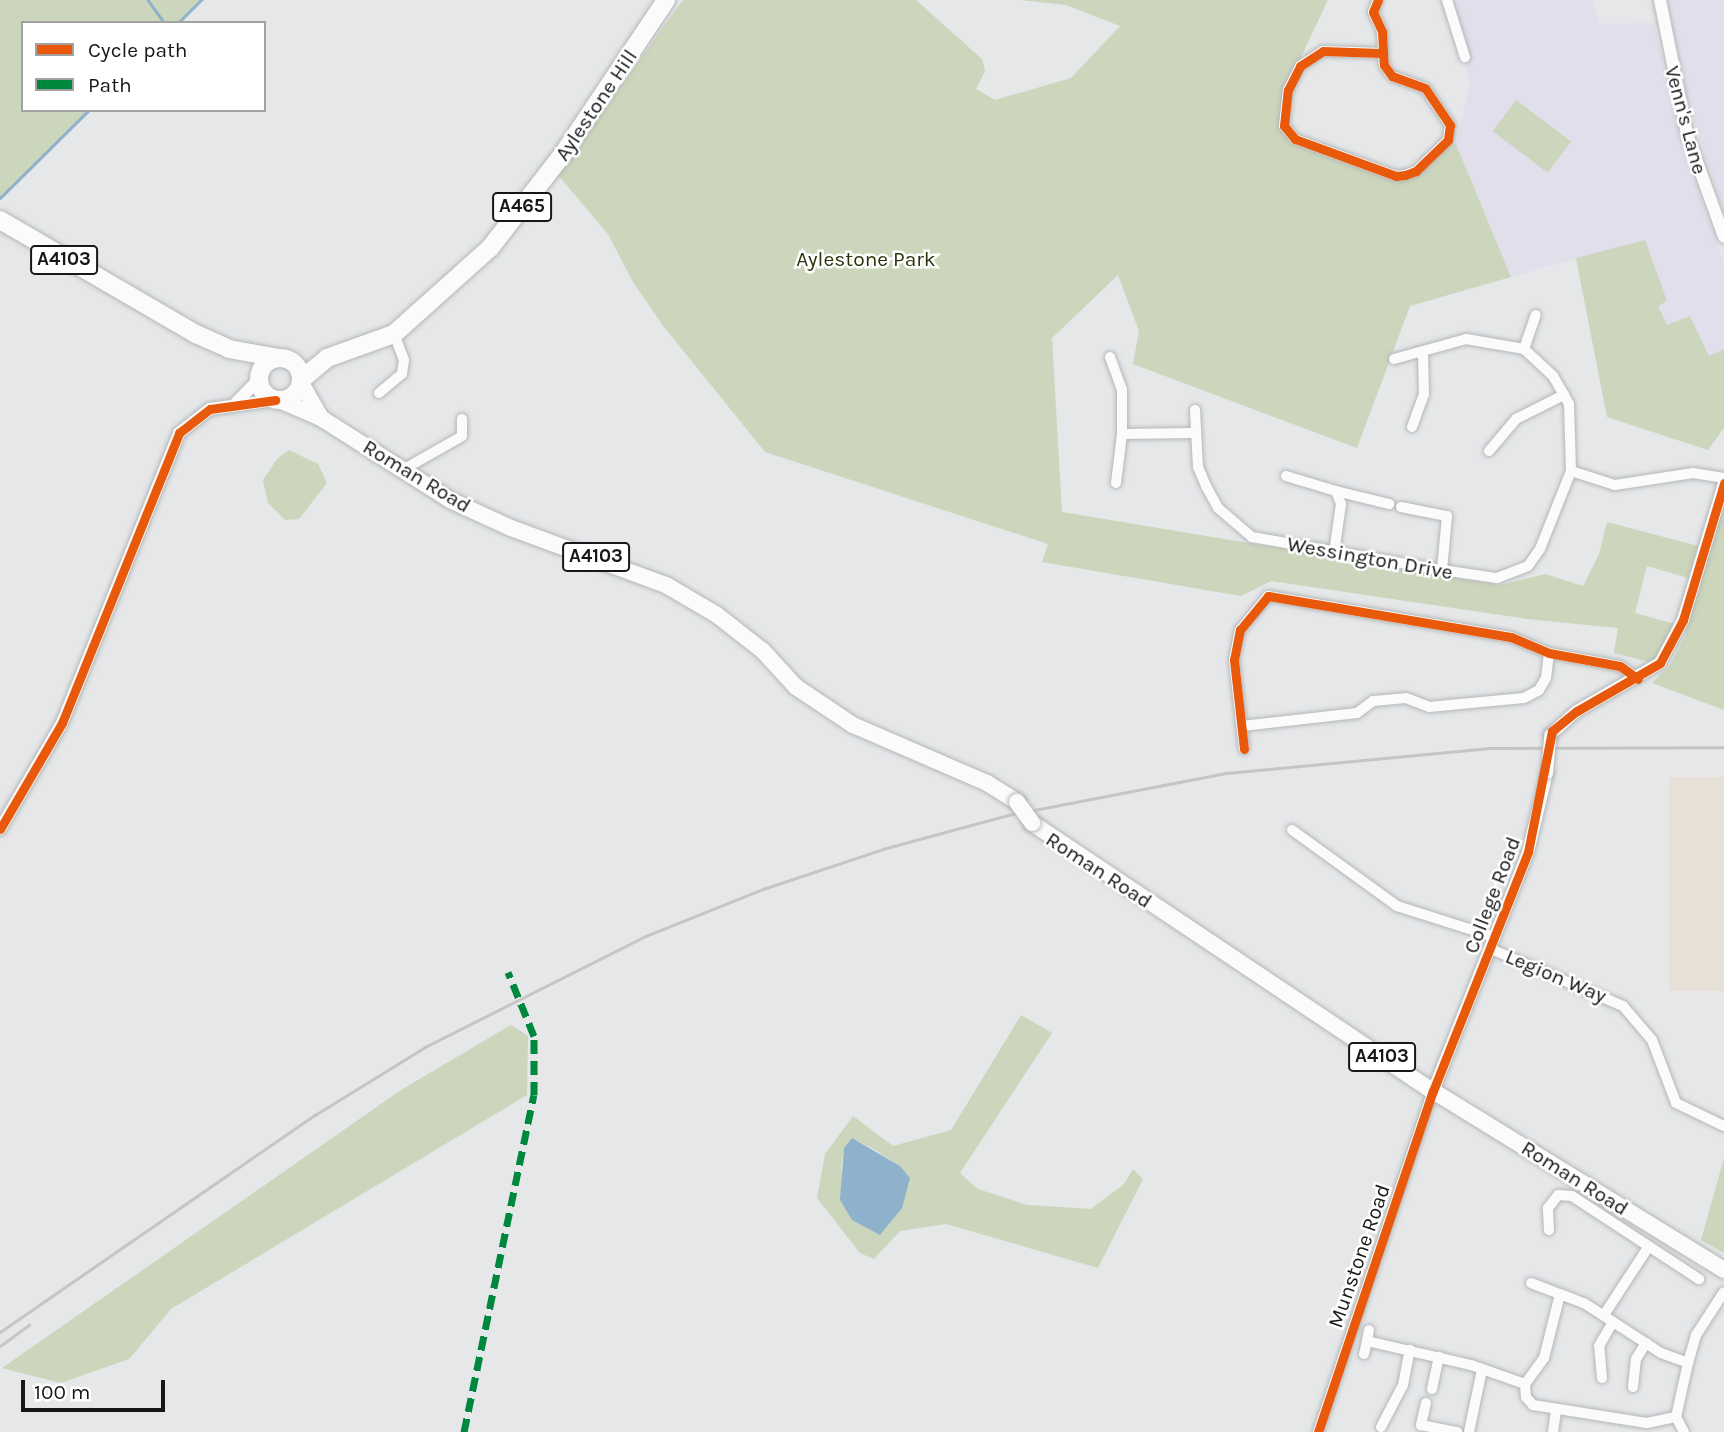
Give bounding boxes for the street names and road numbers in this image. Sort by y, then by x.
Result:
street label: Aylestone Hill [550,45,642,165]
street label: Venn's Lane [1659,63,1713,177]
road number: A465 [490,192,554,223]
road number: A4103 [29,244,99,276]
street label: Roman Road [358,434,476,518]
street label: Wessington Drive [1285,531,1455,585]
road number: A4103 [561,542,631,572]
street label: Roman Road [1041,826,1157,914]
street label: College Road [1458,833,1526,957]
street label: Legion Way [1502,943,1610,1009]
road number: A4103 [1347,1042,1417,1072]
street label: Roman Road [1517,1135,1633,1221]
street label: Munstone Road [1323,1181,1395,1331]

